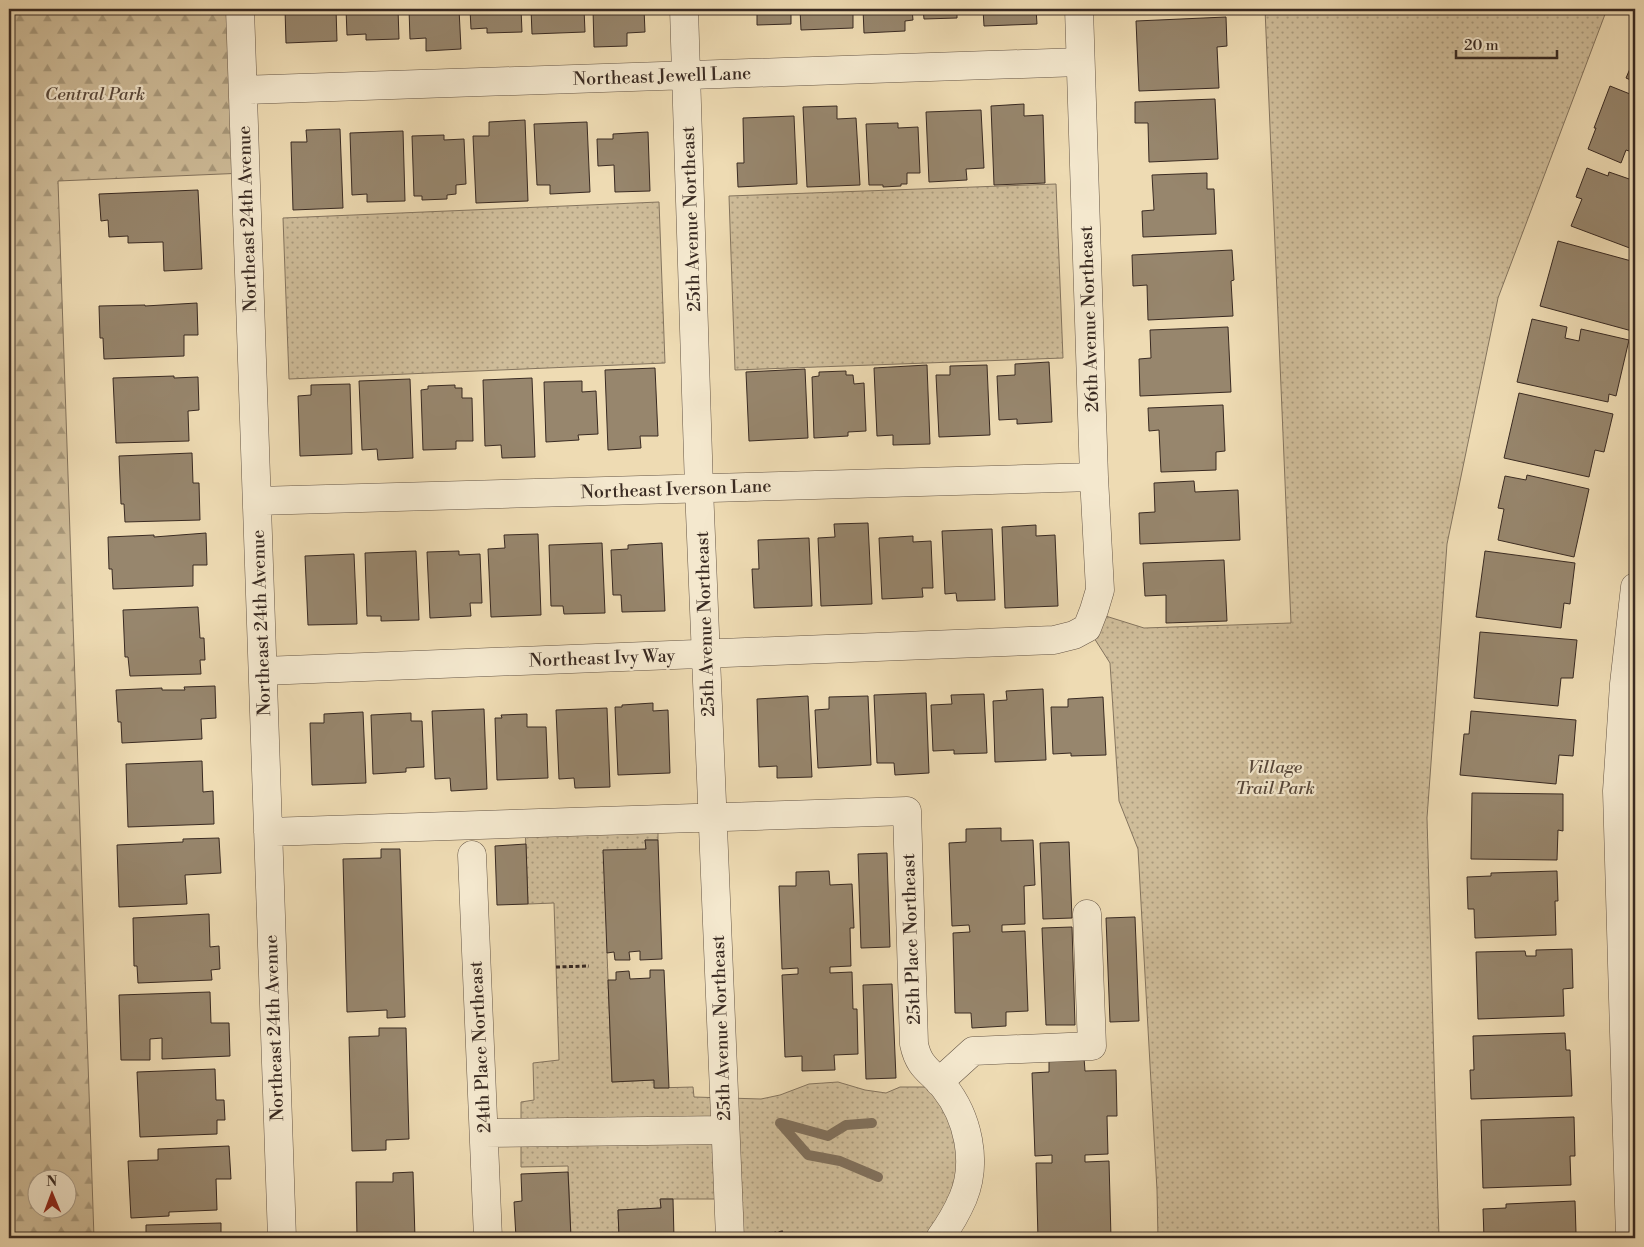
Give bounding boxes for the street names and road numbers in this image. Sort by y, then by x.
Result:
street label: Northeast Jewell Lane [572,62,752,91]
street label: Northeast 24th Avenue [233,125,262,313]
street label: 25th Avenue Northeast [677,125,706,312]
street label: 26th Avenue Northeast [1075,225,1104,413]
street label: Northeast Iverson Lane [580,475,772,504]
street label: Northeast 24th Avenue [247,529,276,717]
street label: 25th Avenue Northeast [691,530,720,717]
street label: Northeast Ivy Way [528,644,676,673]
street label: 25th Place Northeast [897,852,926,1025]
street label: Northeast 24th Avenue [260,934,289,1122]
street label: 25th Avenue Northeast [707,934,736,1121]
street label: 24th Place Northeast [464,960,496,1134]

